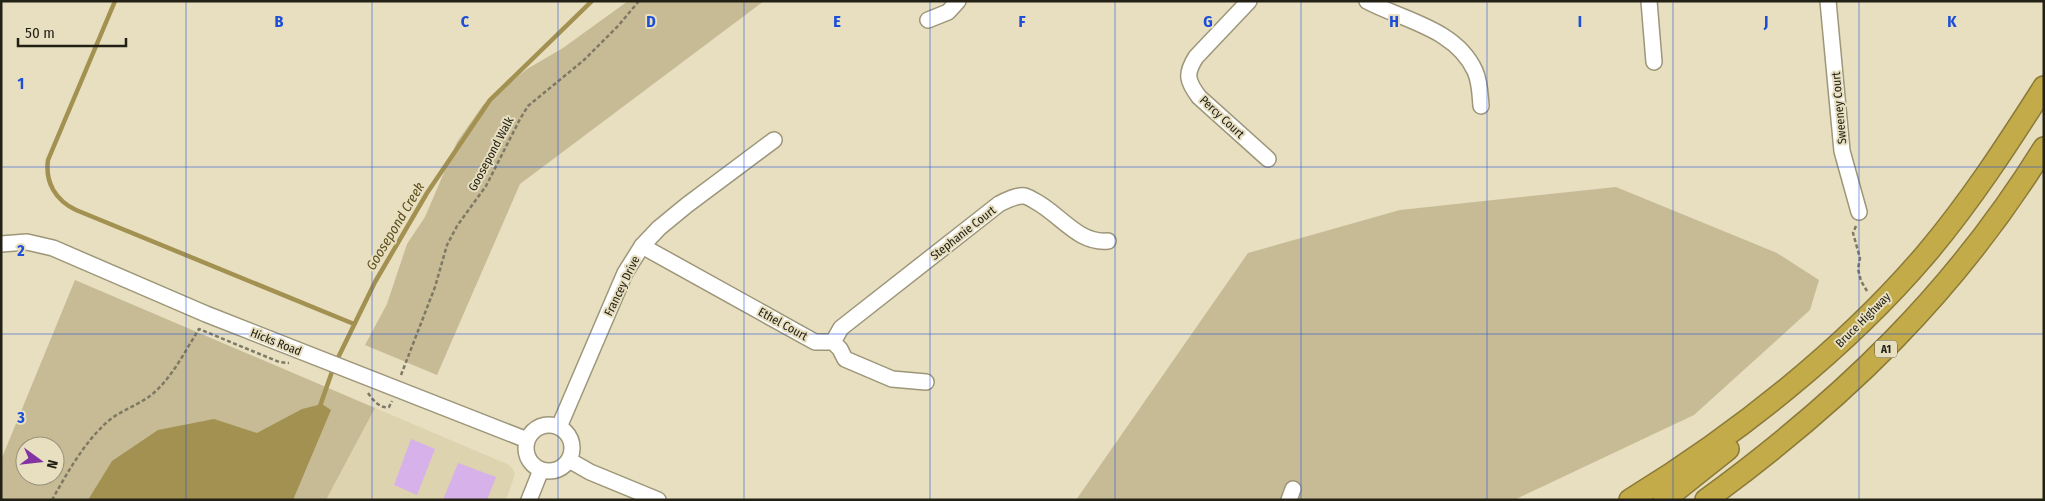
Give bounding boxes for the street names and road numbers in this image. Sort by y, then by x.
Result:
street label: Sweeney Court [1829,71,1849,145]
street label: Percy Court [1197,93,1247,141]
street label: Goosepond Walk [466,114,517,193]
street label: Stephanie Court [928,203,998,263]
street label: Francey Drive [601,254,643,318]
street label: Bruce Highway [1833,289,1894,350]
street label: Ethel Court [756,305,810,343]
street label: Hicks Road [248,325,304,359]
road number: A1 [1875,340,1897,358]

